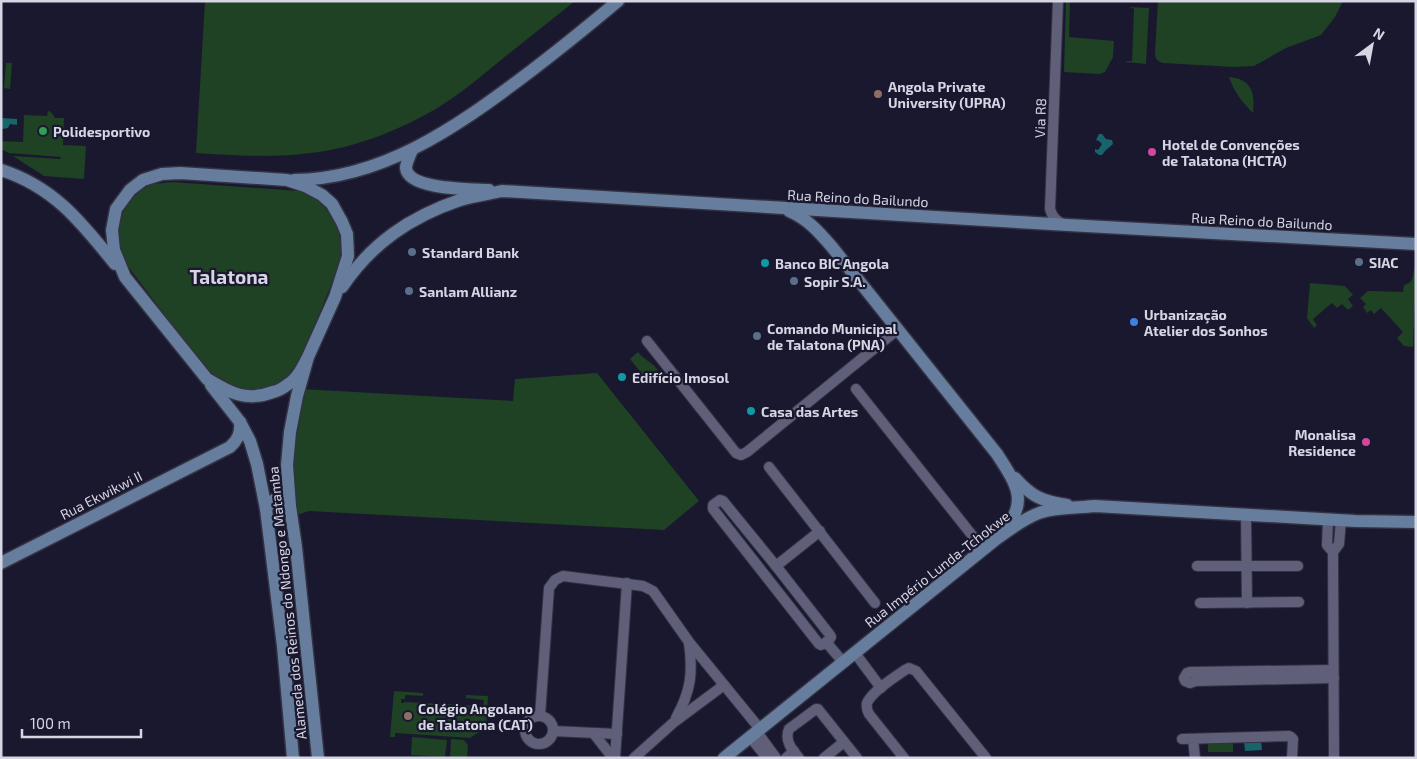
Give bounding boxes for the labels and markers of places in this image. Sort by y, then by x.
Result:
place label: Angola Private University (UPRA) [888,78,1006,111]
marker: Angola Private University (UPRA) [872,88,884,100]
place label: Polidesportivo [53,123,150,140]
marker: Polidesportivo [37,125,49,137]
place label: Hotel de Convenções de Talatona (HCTA) [1162,136,1300,169]
marker: Hotel de Convenções de Talatona (HCTA) [1146,146,1158,158]
place label: Standard Bank [422,244,519,261]
marker: Standard Bank [406,246,418,258]
place label: SIAC [1369,254,1399,271]
place label: Banco BIC Angola [775,255,889,272]
marker: SIAC [1353,256,1365,268]
marker: Banco BIC Angola [759,257,771,269]
place label: Sopir S.A. [804,273,866,290]
marker: Sopir S.A. [788,275,800,287]
place label: Sanlam Allianz [419,283,517,300]
marker: Sanlam Allianz [403,285,415,297]
place label: Urbanização Atelier dos Sonhos [1144,306,1268,339]
marker: Urbanização Atelier dos Sonhos [1128,316,1140,328]
place label: Comando Municipal de Talatona (PNA) [767,320,898,353]
marker: Comando Municipal de Talatona (PNA) [751,330,763,342]
place label: Edifício Imosol [632,369,729,386]
marker: Edifício Imosol [616,371,628,383]
place label: Casa das Artes [761,403,858,420]
marker: Casa das Artes [745,405,757,417]
place label: Monalisa Residence [1288,426,1356,459]
marker: Monalisa Residence [1360,436,1372,448]
place label: Colégio Angolano de Talatona (CAT) [418,700,533,733]
marker: Colégio Angolano de Talatona (CAT) [402,710,414,722]

